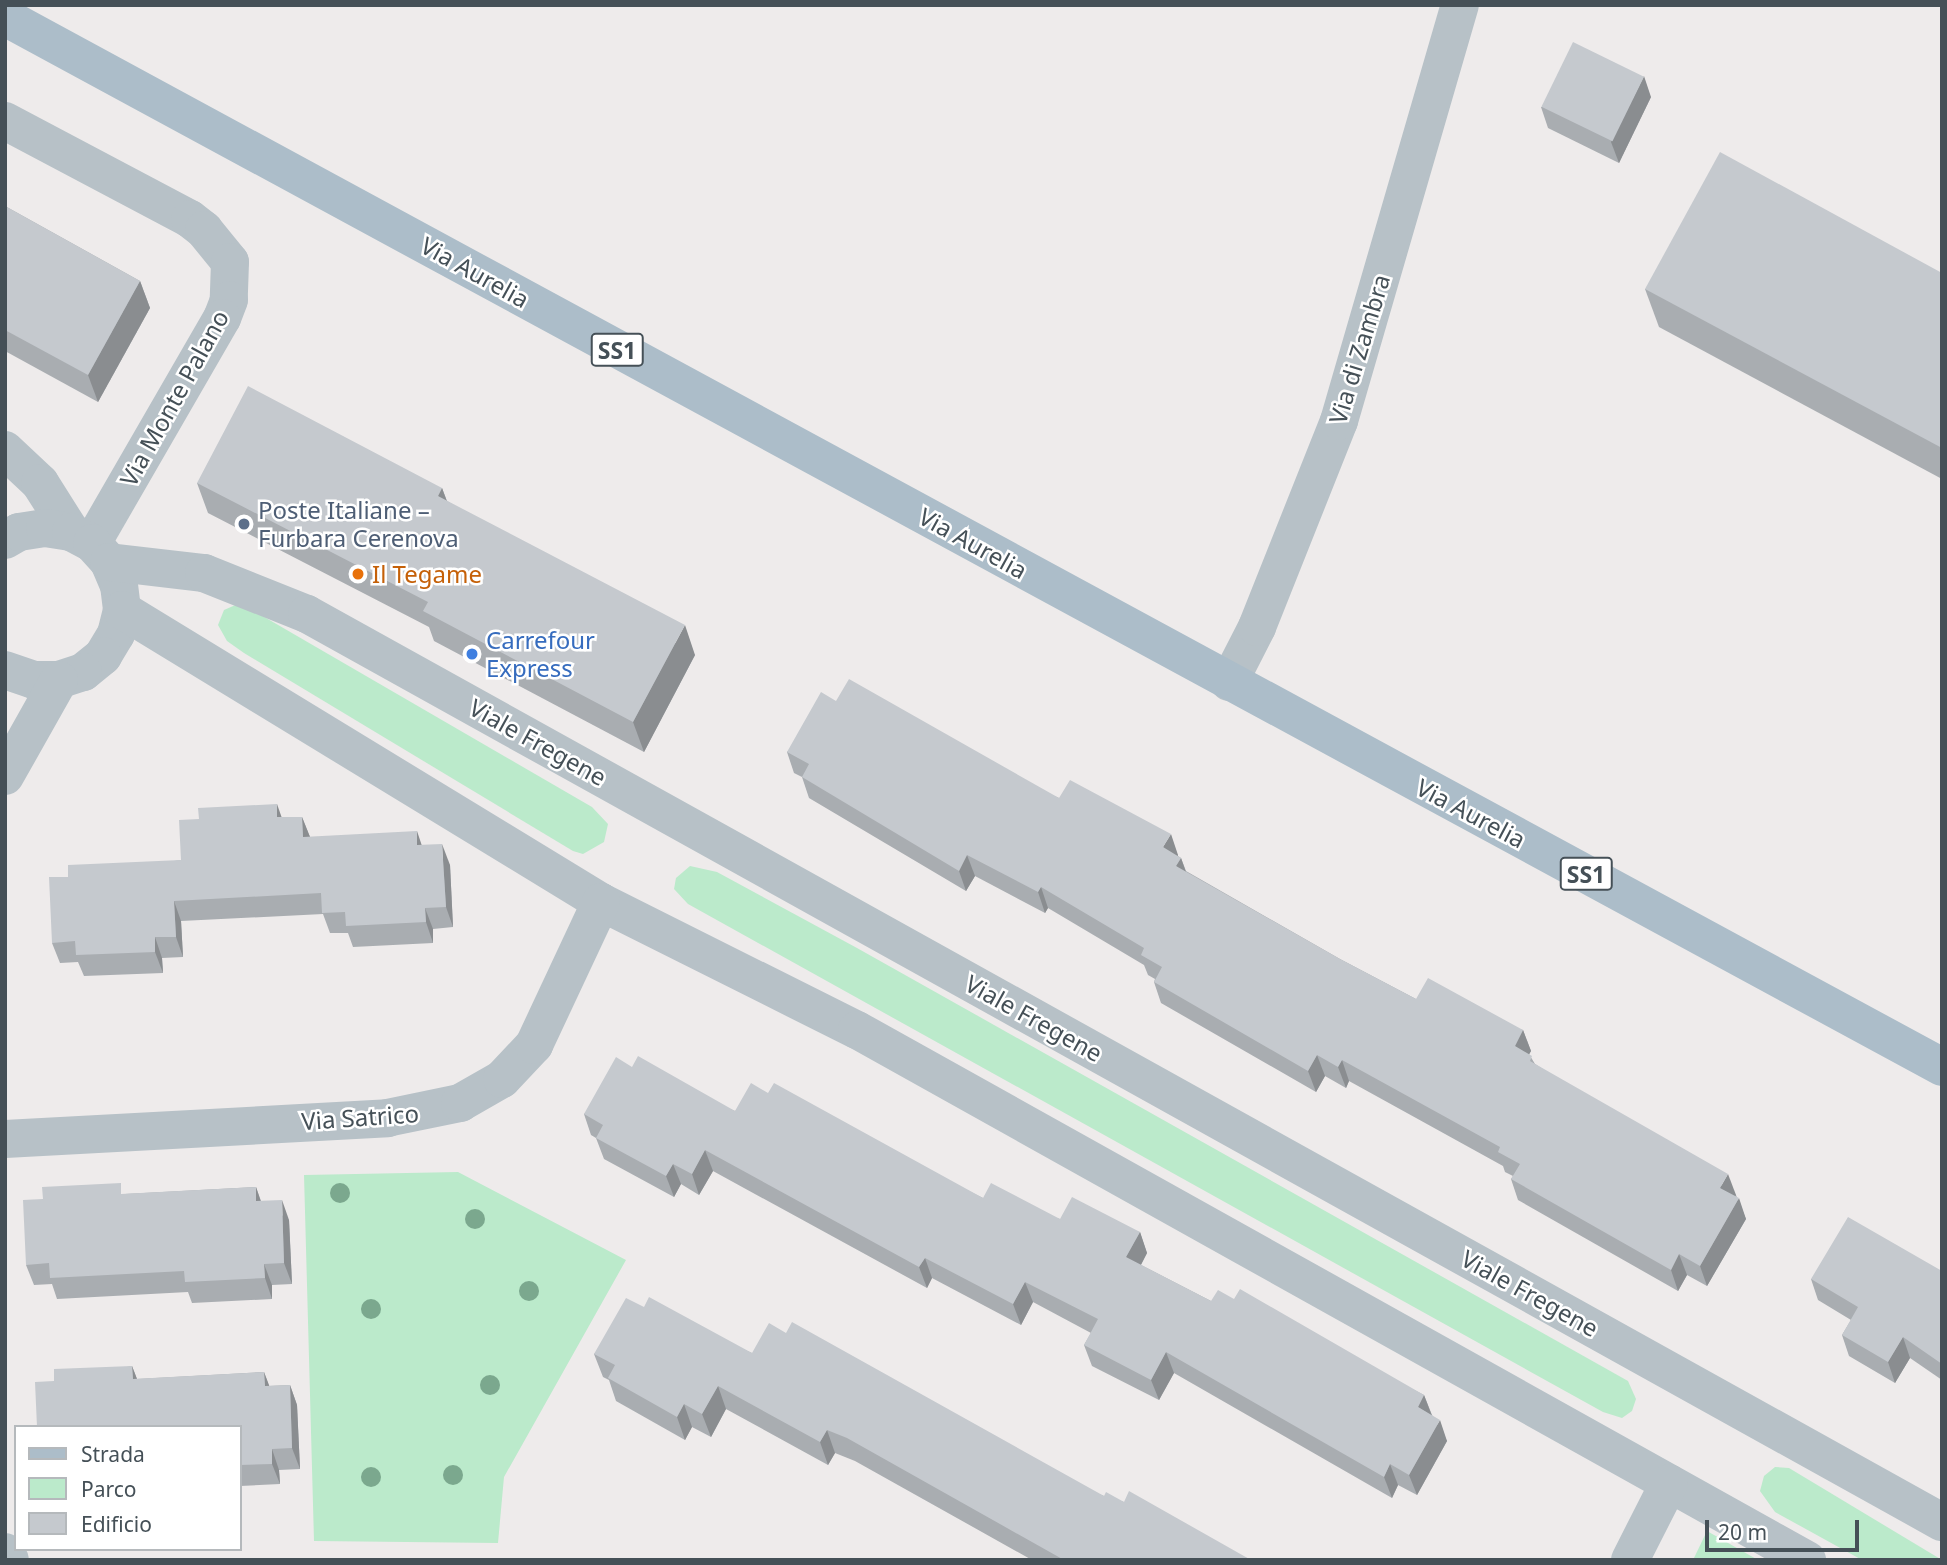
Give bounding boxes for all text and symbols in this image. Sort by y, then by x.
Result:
street label: Via Aurelia [416,230,534,314]
street label: Via di Zambra [1323,271,1395,427]
street label: Via Monte Palano [114,305,234,491]
road number: SS1 [589,330,645,370]
place label: Poste Italiane – Furbara Cerenova [258,496,459,552]
street label: Via Aurelia [914,501,1032,585]
marker: Poste Italiane – Furbara Cerenova [236,516,252,532]
place label: Il Tegame [372,560,482,588]
marker: Il Tegame [350,566,366,582]
place label: Carrefour Express [486,626,595,682]
marker: Carrefour Express [464,646,480,662]
street label: Viale Fregene [464,693,612,791]
street label: Via Aurelia [1412,772,1530,854]
road number: SS1 [1558,854,1614,894]
street label: Viale Fregene [960,969,1108,1067]
street label: Via Satrico [300,1099,420,1135]
street label: Viale Fregene [1456,1244,1604,1342]
legend [14,1425,242,1551]
text: Strada [81,1440,145,1468]
text: Parco [81,1475,137,1503]
scale bar [1709,1506,1863,1550]
text: Edificio [81,1510,152,1538]
text: 20 m [1718,1518,1767,1546]

